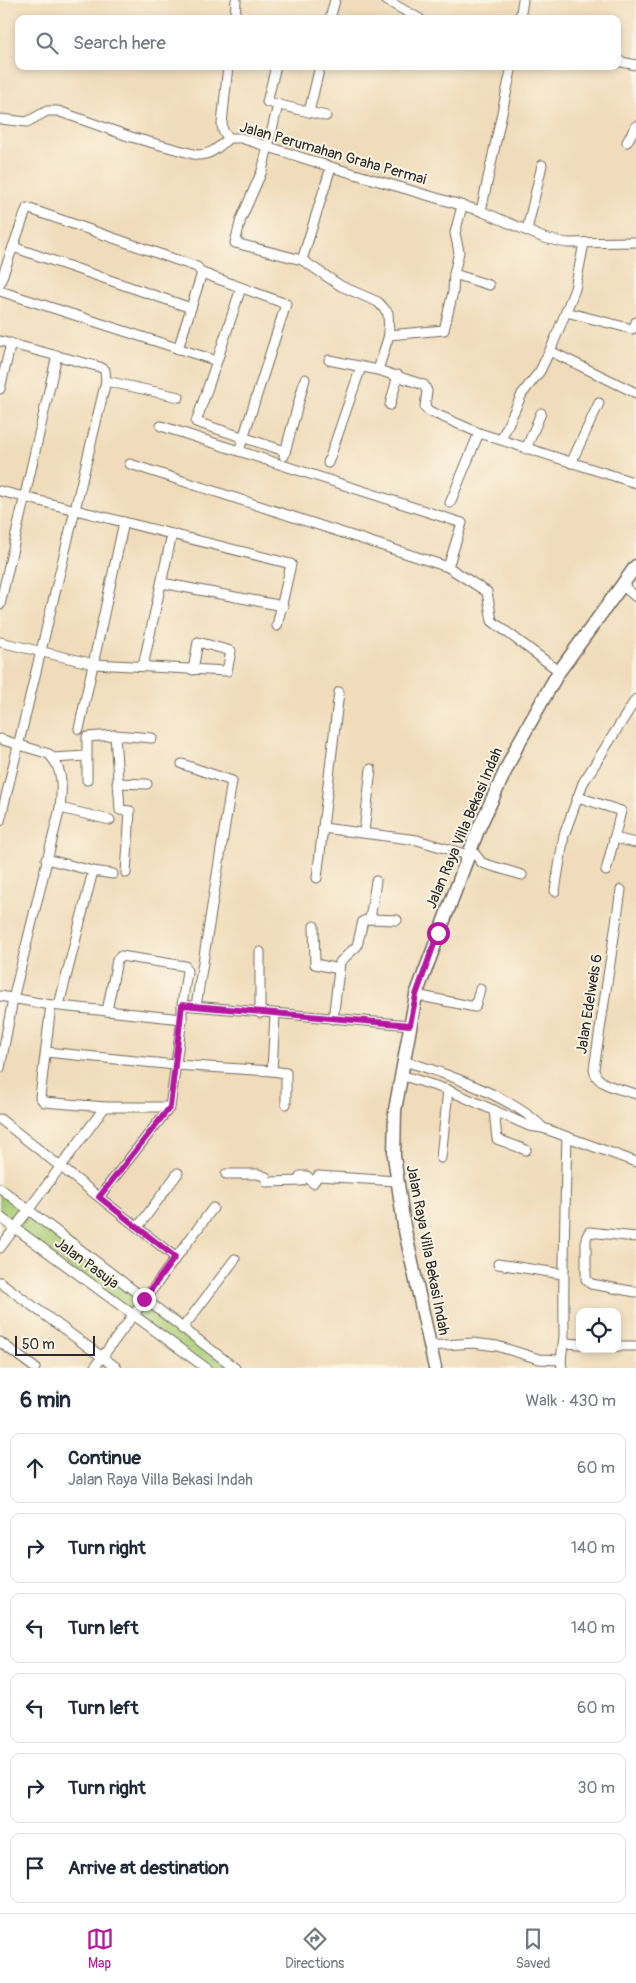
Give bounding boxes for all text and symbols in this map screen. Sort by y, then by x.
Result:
search box [15,15,621,70]
icon: search [33,29,61,57]
text: Search here [73,31,166,55]
street label: Jalan Perumahan Graha Permai [237,118,429,189]
street label: Jalan Raya Villa Bekasi Indah [422,745,507,912]
route start [427,922,450,945]
street label: Jalan Edelweis 6 [572,953,607,1056]
street label: Jalan Raya Villa Bekasi Indah [402,1163,453,1337]
street label: Jalan Pasuja [51,1234,123,1293]
route end [133,1288,156,1311]
map controls [576,1308,621,1353]
button: locate [576,1308,621,1353]
scale bar [15,1333,95,1356]
text: 50 m [22,1336,55,1353]
text: 6 min [20,1387,71,1414]
text: Walk · 430 m [525,1391,616,1411]
text: Continue [68,1446,141,1470]
icon: ahead [21,1454,49,1482]
text: 60 m [577,1458,615,1478]
text: Jalan Raya Villa Bekasi Indah [68,1470,253,1490]
icon: right [21,1534,49,1562]
text: Turn right [68,1536,146,1560]
text: 140 m [571,1538,615,1558]
icon: left [21,1614,49,1642]
text: Turn left [68,1616,138,1640]
text: 140 m [571,1618,615,1638]
icon: left [21,1694,49,1722]
text: Turn left [68,1696,138,1720]
text: 60 m [577,1698,615,1718]
icon: right [21,1774,49,1802]
text: Turn right [68,1776,146,1800]
text: 30 m [577,1778,615,1798]
icon: arrive [21,1854,49,1882]
text: Arrive at destination [68,1856,229,1880]
tab: Map [86,1925,114,1972]
tab: Directions [285,1925,344,1972]
tab: Saved [516,1925,550,1972]

